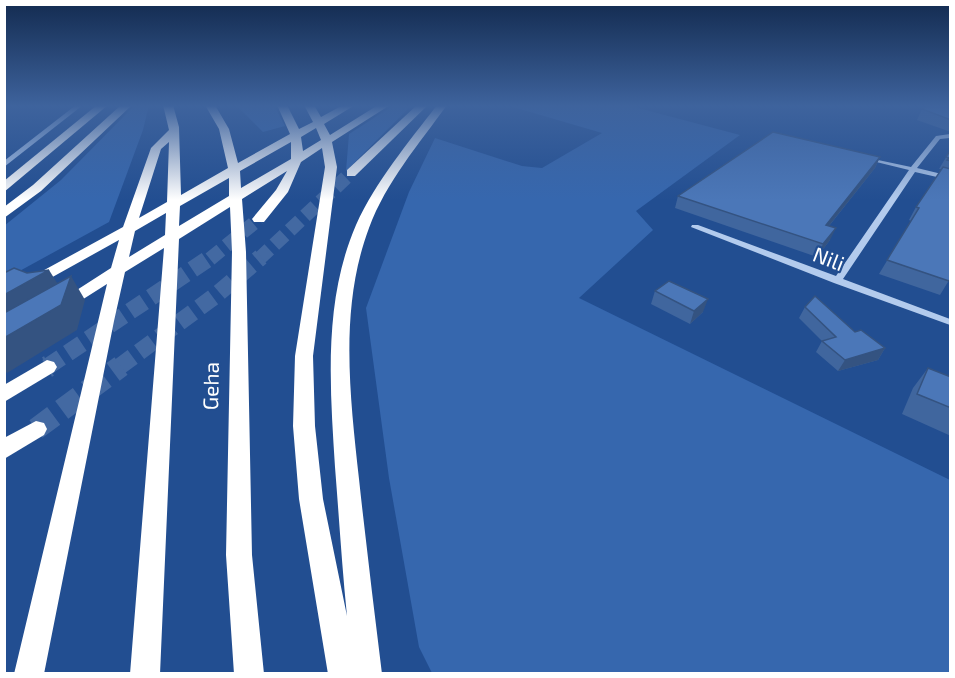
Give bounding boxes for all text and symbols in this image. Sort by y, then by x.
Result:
street label: Nili [810,241,848,275]
street label: Geha [197,362,223,410]

